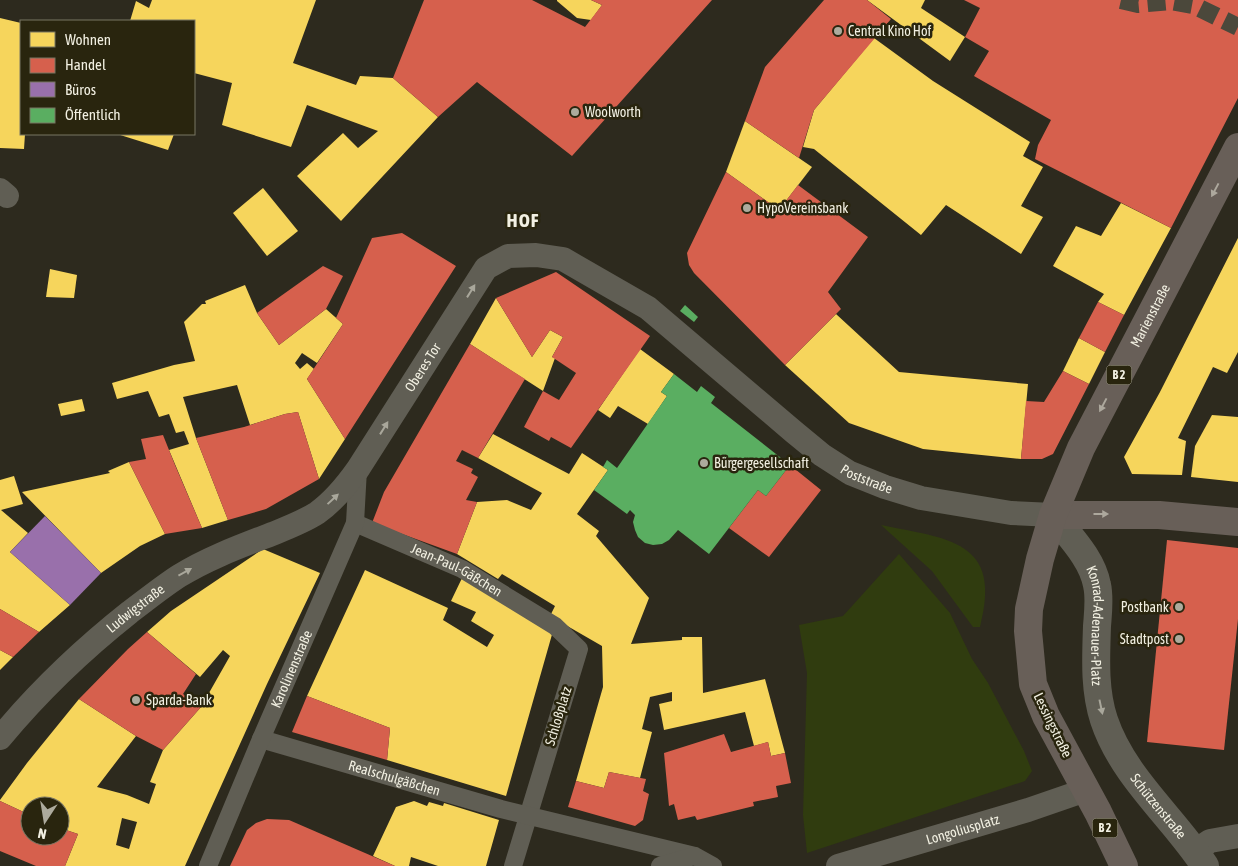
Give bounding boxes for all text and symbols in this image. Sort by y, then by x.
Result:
legend [20,20,195,135]
place label: Central Kino Hof [848,23,932,39]
marker: Central Kino Hof [832,25,844,37]
text: Wohnen [65,31,111,48]
text: Handel [65,56,106,73]
text: Büros [65,81,96,98]
place label: Woolworth [585,104,641,120]
text: Öffentlich [65,106,121,123]
marker: Woolworth [569,106,581,118]
one-way arrow [1211,182,1219,197]
place label: HypoVereinsbank [757,200,848,216]
marker: HypoVereinsbank [741,202,753,214]
district label: HOF [507,209,539,231]
street label: Marienstraße [1127,281,1173,350]
one-way arrow [467,284,476,297]
street label: Oberes Tor [401,339,445,395]
road number: B 2 [1106,366,1132,384]
one-way arrow [1099,398,1107,413]
one-way arrow [380,421,389,435]
place label: Bürgergesellschaft [714,455,809,471]
marker: Bürgergesellschaft [698,457,710,469]
street label: Poststraße [838,461,894,497]
one-way arrow [327,493,339,505]
one-way arrow [1094,510,1110,518]
street label: Jean-Paul-Gäßchen [409,540,505,600]
street label: Konrad-Adenauer-Platz [1083,563,1107,686]
one-way arrow [179,568,192,577]
street label: Ludwigstraße [103,581,167,636]
place label: Postbank [1121,599,1169,615]
marker: Postbank [1173,601,1185,613]
street label: Karolinenstraße [268,628,315,710]
place label: Stadtpost [1120,631,1169,647]
marker: Stadtpost [1173,633,1185,645]
street label: Schloßplatz [542,685,574,747]
street label: Lessingstraße [1030,690,1076,760]
place label: Sparda-Bank [146,692,212,708]
marker: Sparda-Bank [130,694,142,706]
one-way arrow [1097,699,1105,715]
street label: Realschulgäßchen [347,757,442,799]
street label: Schützenstraße [1127,771,1190,842]
north arrow [20,796,70,846]
street label: Longoliusplatz [924,811,1001,848]
road number: B 2 [1092,818,1118,838]
text: N [37,825,48,842]

